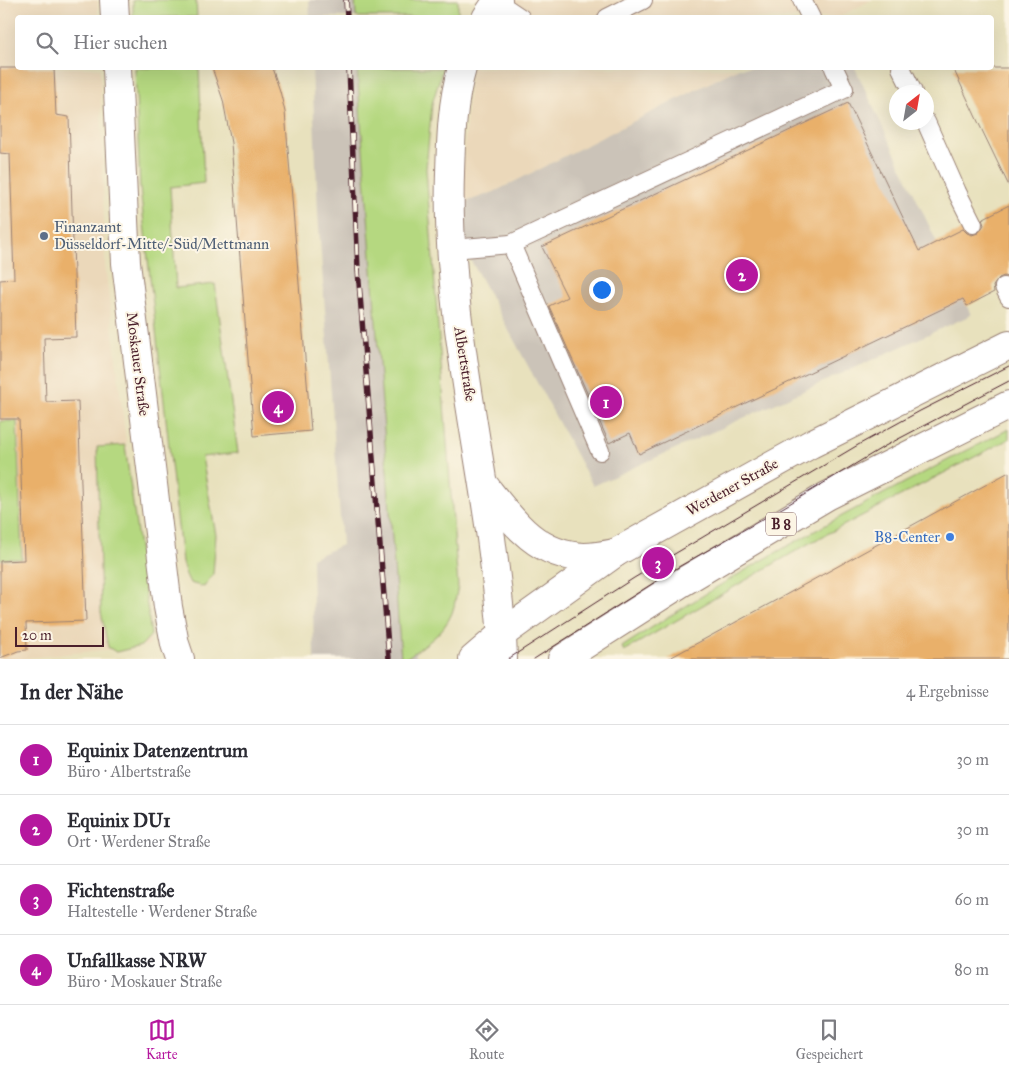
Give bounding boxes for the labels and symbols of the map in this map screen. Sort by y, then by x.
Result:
north arrow [889,85,934,130]
place label: Finanzamt Düsseldorf-Mitte/-Süd/Mettmann [54,218,269,253]
marker: Finanzamt Düsseldorf-Mitte/-Süd/Mettmann [38,230,50,242]
pin: 2 [726,256,758,294]
your location [589,277,615,303]
street label: Moskauer Straße [123,311,153,417]
street label: Albertstraße [450,324,480,403]
pin: 1 [590,383,622,421]
pin: 4 [262,388,294,426]
street label: Werdener Straße [683,454,781,520]
road number: B 8 [766,512,796,536]
place label: B8-Center [874,528,940,546]
marker: B8-Center [944,531,956,543]
pin: 3 [642,544,674,582]
scale bar [15,624,104,647]

